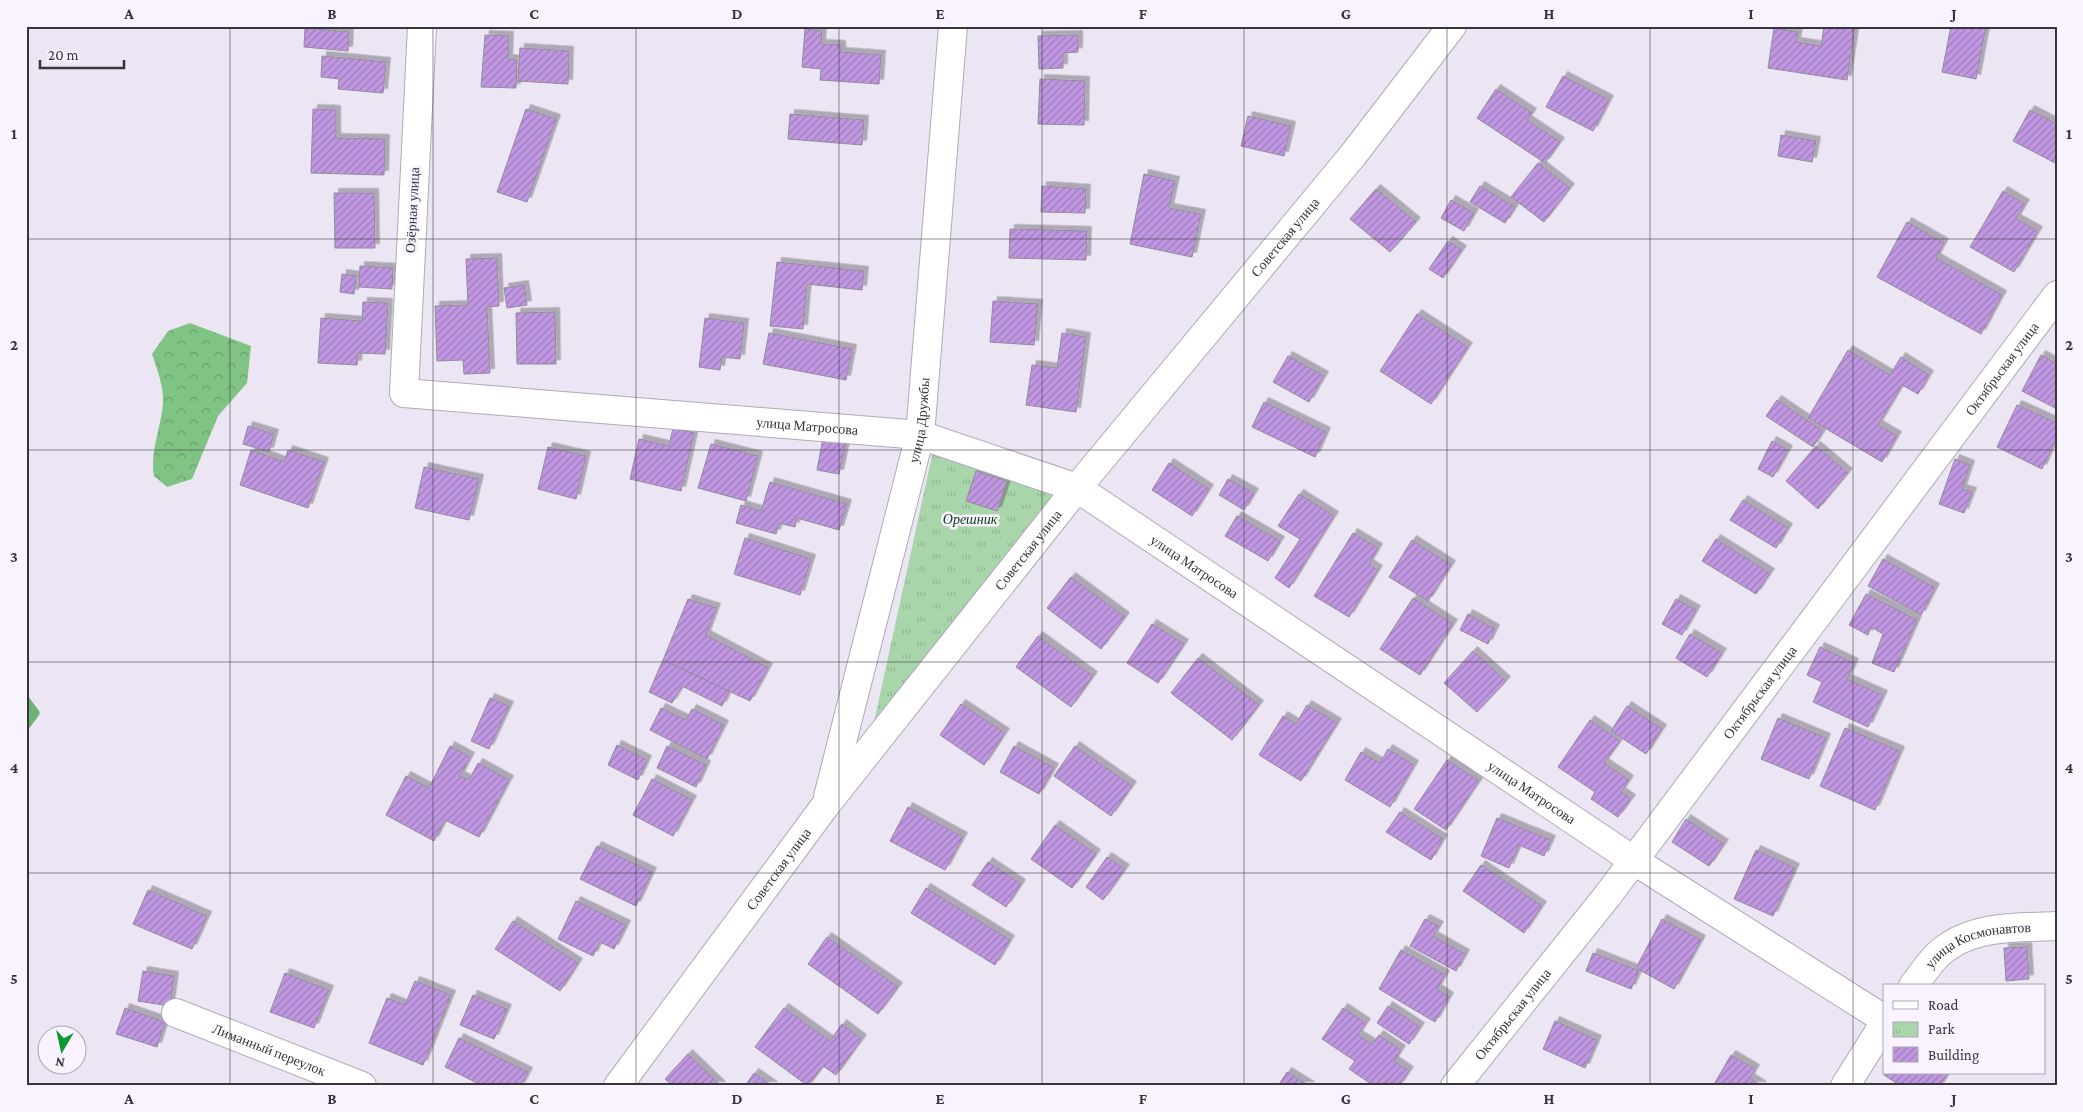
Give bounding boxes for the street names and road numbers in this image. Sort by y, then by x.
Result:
street label: Озёрная улица [402,166,422,253]
street label: Советская улица [1248,193,1323,280]
street label: Октябрьская улица [1962,318,2042,419]
street label: улица Дружбы [905,376,933,465]
street label: улица Матросова [756,414,860,438]
street label: Советская улица [991,506,1065,593]
street label: улица Матросова [1147,531,1242,602]
street label: Октябрьская улица [1720,642,1800,742]
street label: улица Матросова [1485,757,1579,828]
street label: Советская улица [743,824,815,913]
street label: улица Космонавтов [1922,919,2032,971]
street label: Октябрьская улица [1471,965,1554,1063]
street label: Лиманный переулок [210,1020,328,1079]

